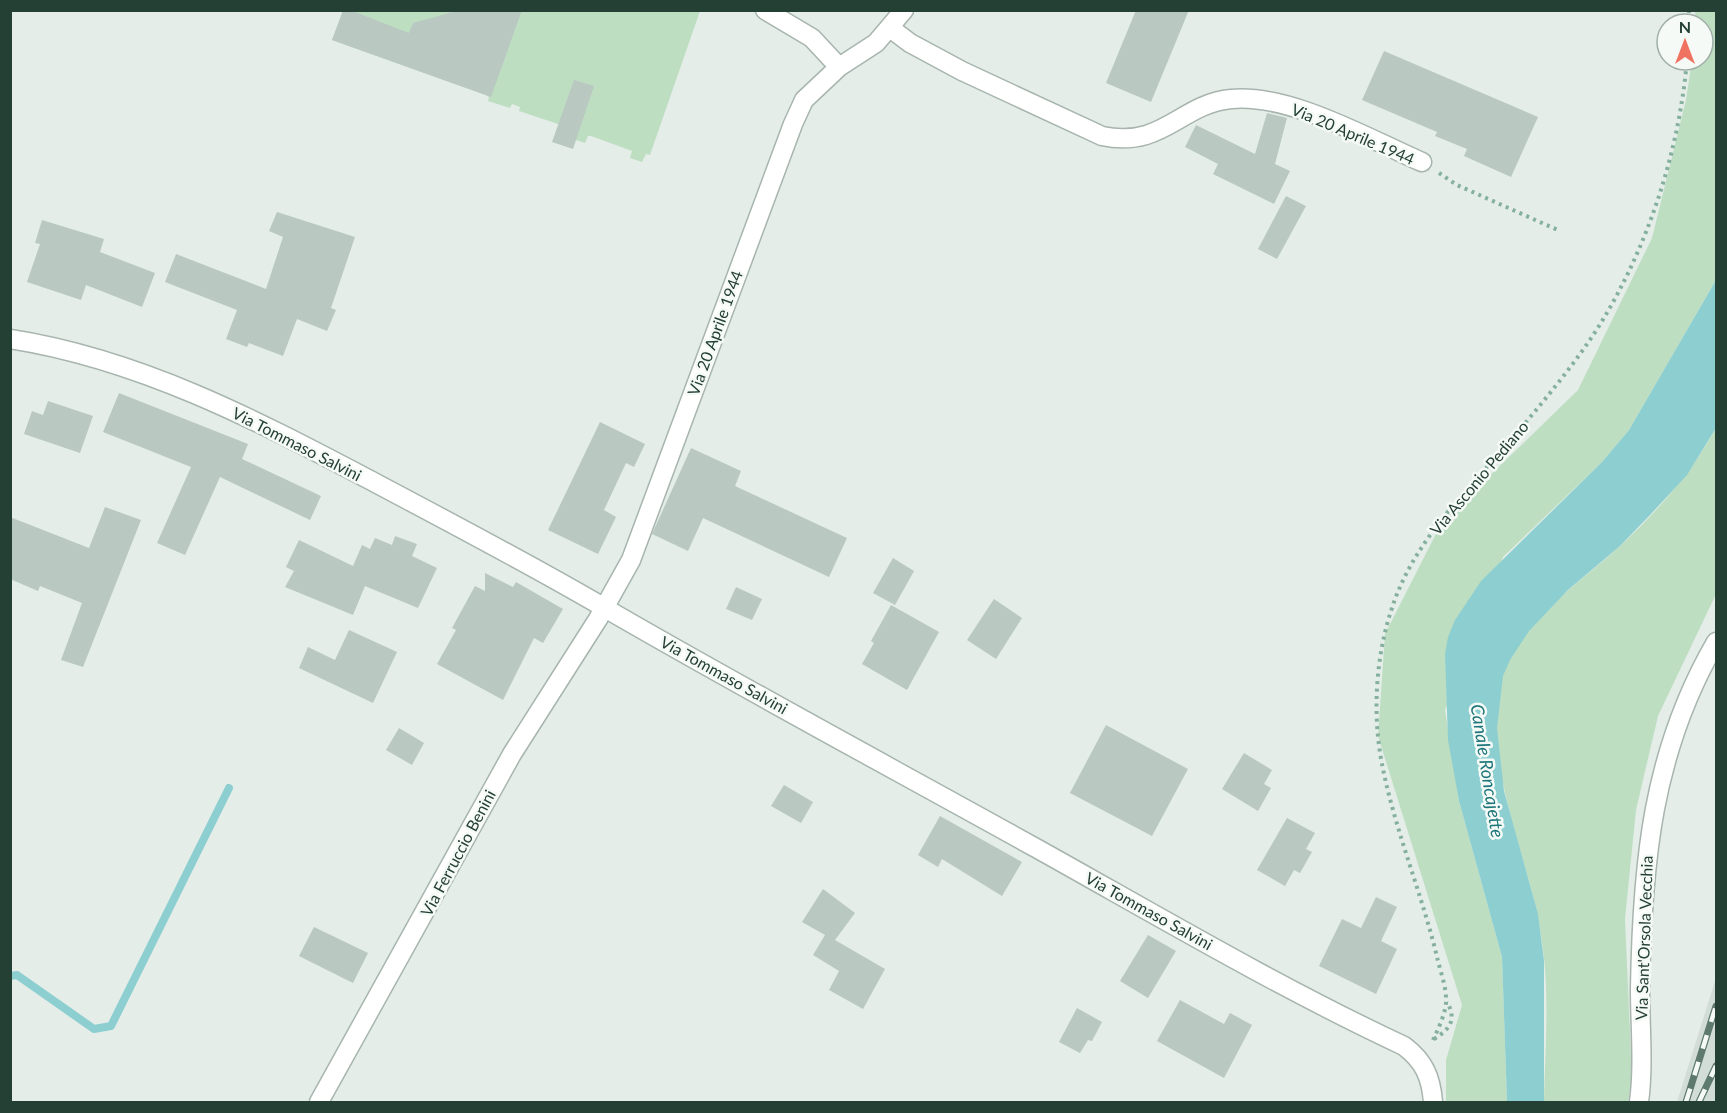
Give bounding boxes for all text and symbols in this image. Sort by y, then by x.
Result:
north arrow [1655,12,1715,72]
text: N [1679,17,1691,36]
street label: Via 20 Aprile 1944 [1289,99,1418,168]
street label: Via 20 Aprile 1944 [683,268,746,398]
street label: Via Tommaso Salvini [229,403,365,484]
street label: Via Asconio Pediano [1425,417,1532,538]
street label: Via Tommaso Salvini [657,632,791,717]
water label: Canale Roncajette [1467,703,1509,839]
street label: Via Ferruccio Benini [416,786,499,919]
street label: Via Sant'Orsola Vecchia [1631,855,1656,1021]
street label: Via Tommaso Salvini [1082,868,1216,953]

